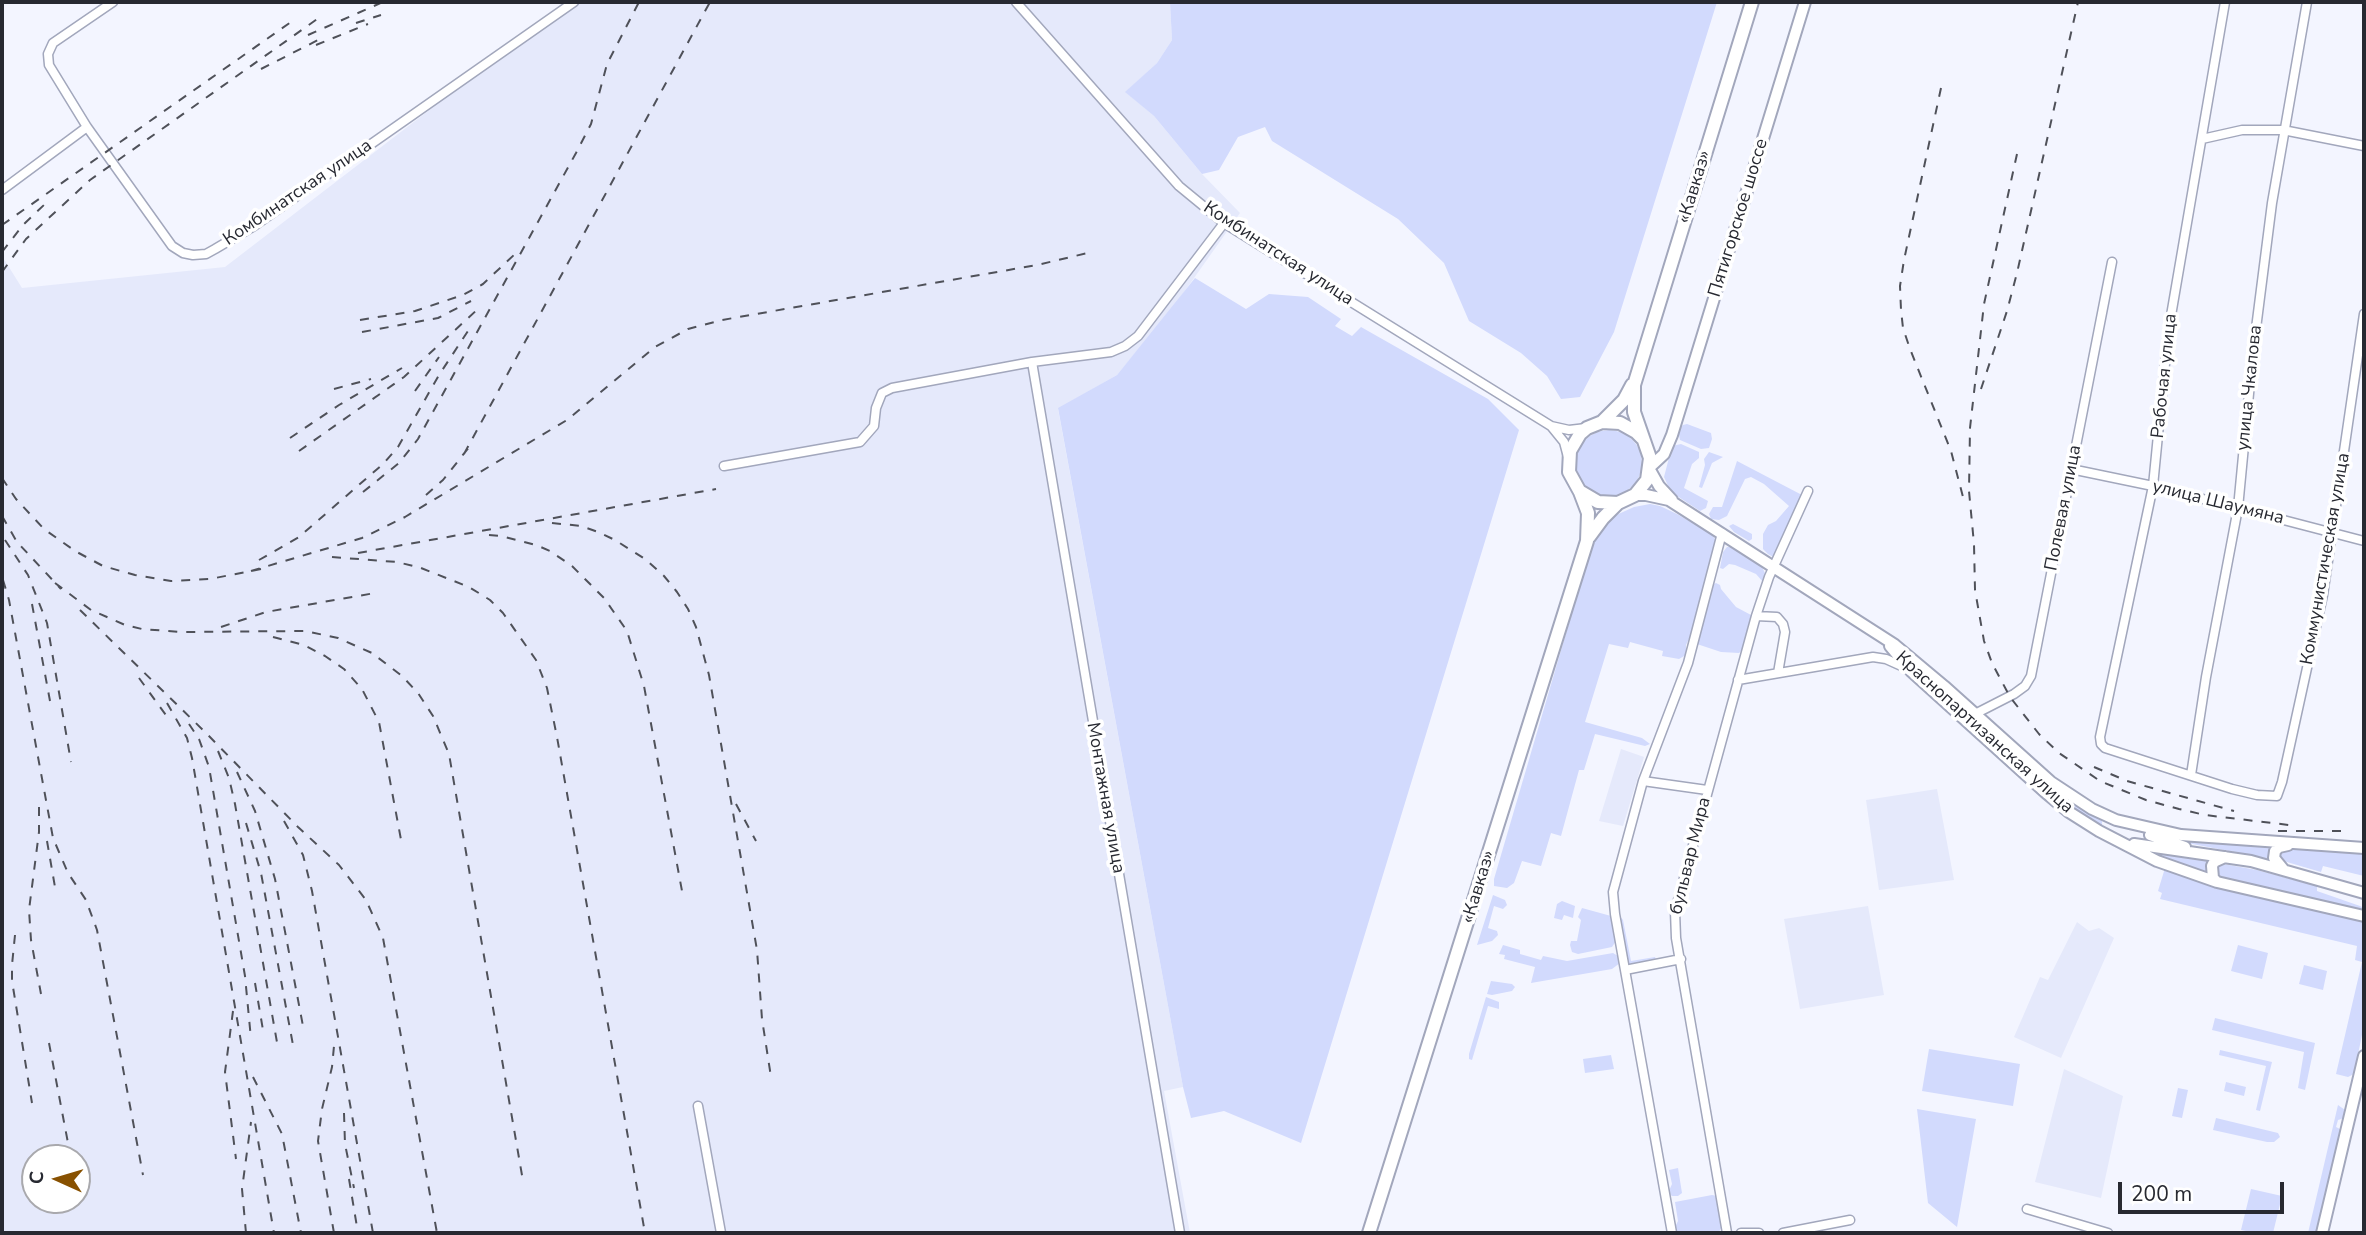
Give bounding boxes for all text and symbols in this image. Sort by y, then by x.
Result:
street label: Комбинатская улица [220,135,376,251]
street label: Пятигорское шоссе [1705,136,1773,300]
street label: «Кавказ» [1674,148,1716,226]
street label: Комбинатская улица [1199,197,1357,311]
street label: Рабочая улица [2148,312,2182,440]
street label: улица Чкалова [2233,324,2267,452]
street label: Полевая улица [2041,443,2087,573]
street label: Коммунистическая улица [2297,451,2355,667]
street label: улица Шаумяна [2150,476,2286,530]
street label: Краснопартизанская улица [1891,647,2077,819]
street label: Монтажная улица [1081,721,1129,875]
street label: бульвар Мира [1666,795,1716,917]
street label: «Кавказ» [1458,848,1500,926]
north arrow [21,1144,91,1214]
scale bar [2121,1168,2287,1212]
text: С [24,1170,50,1185]
text: 200 m [2131,1180,2192,1208]

